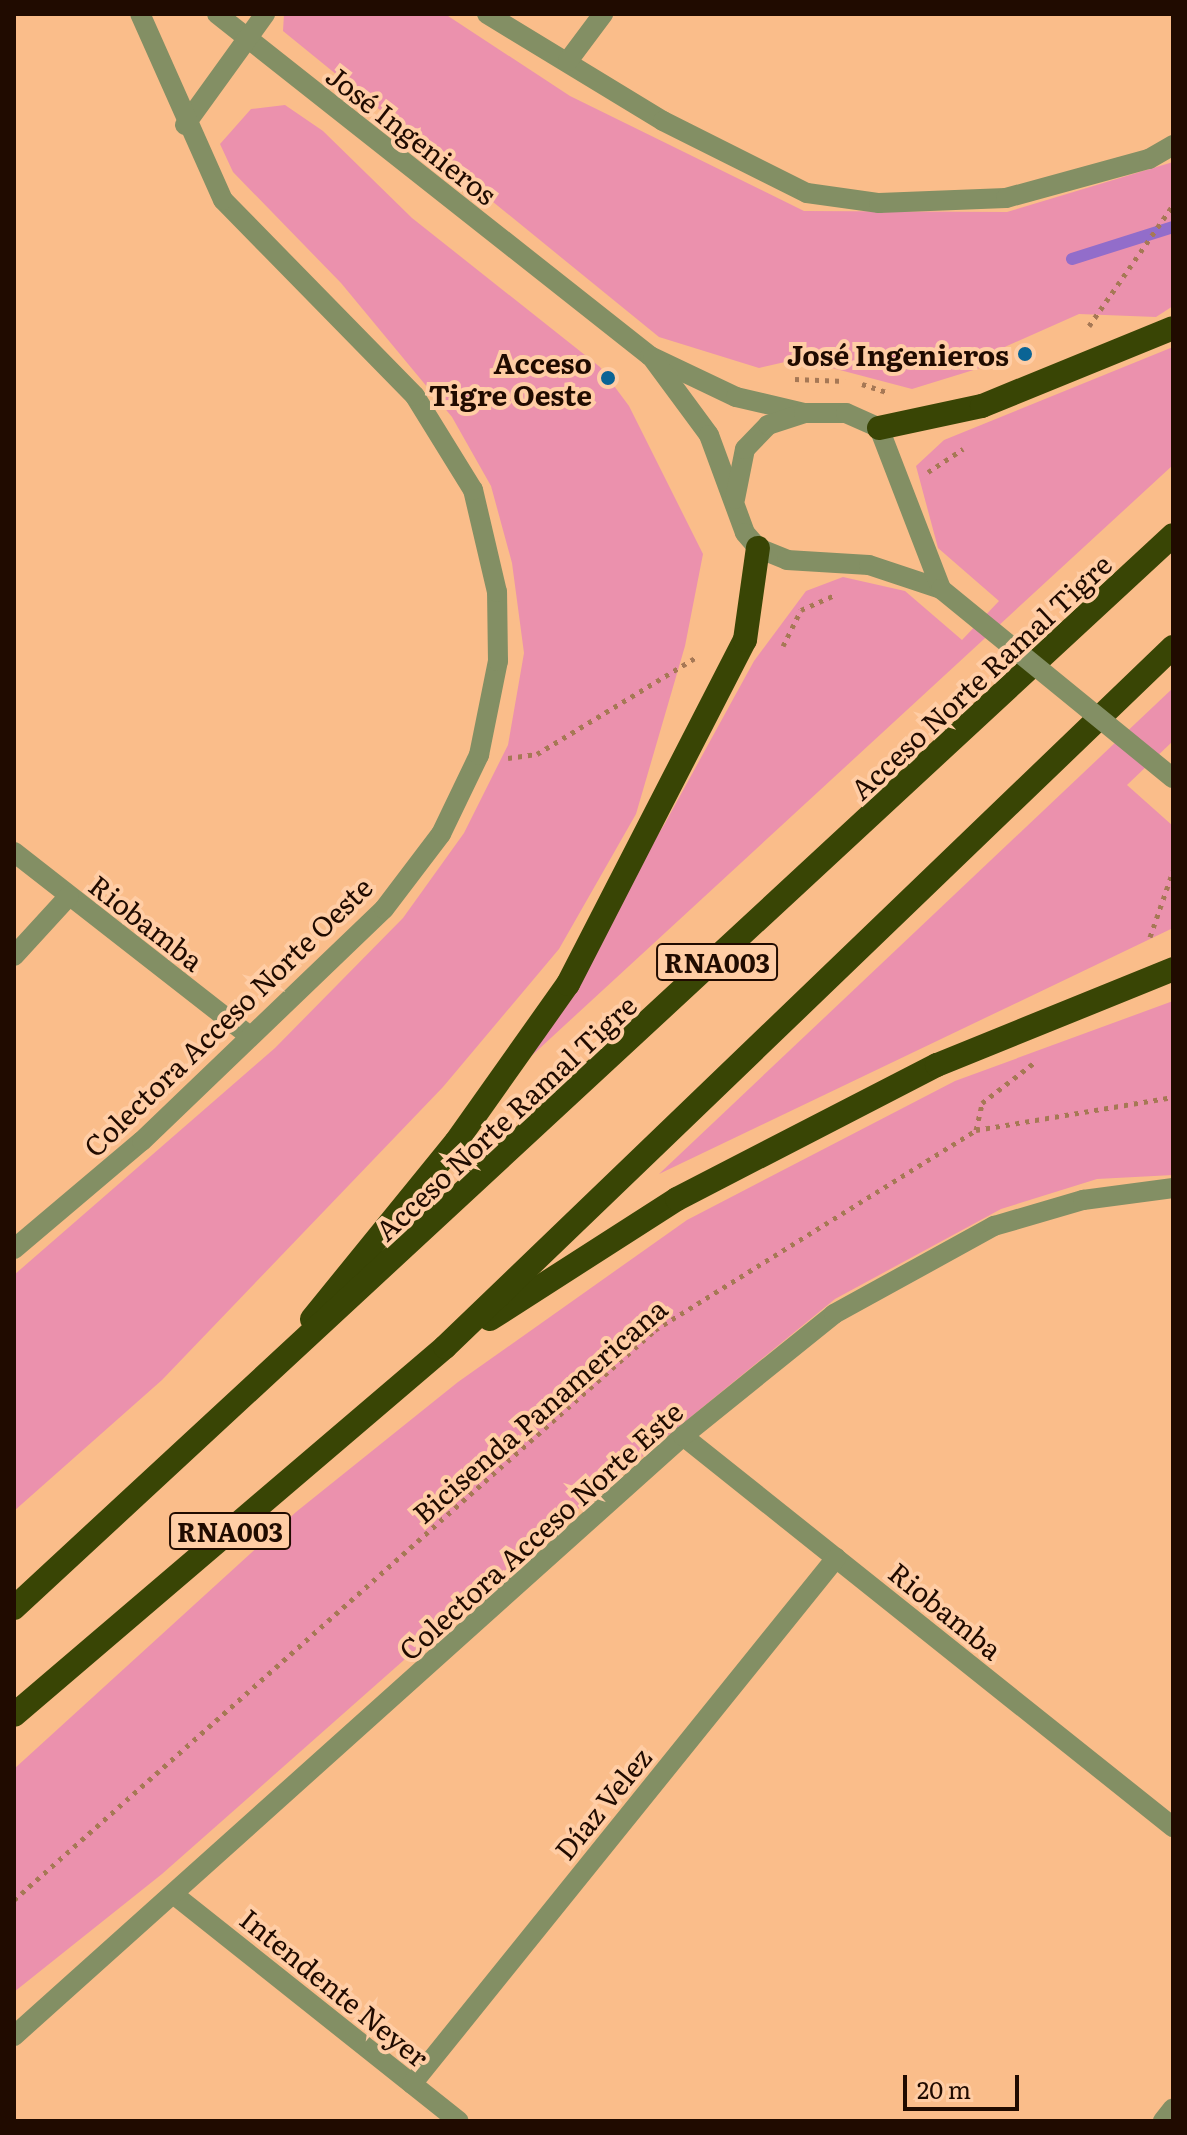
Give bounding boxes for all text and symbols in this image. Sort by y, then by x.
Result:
street label: José Ingenieros [320,57,504,211]
place label: José Ingenieros [787,337,1009,371]
place label: Acceso Tigre Oeste [429,345,592,411]
marker: José Ingenieros [1016,345,1034,363]
marker: Acceso Tigre Oeste [599,369,617,387]
street label: Acceso Norte Ramal Tigre [843,546,1117,806]
street label: Riobamba [83,867,211,977]
street label: Colectora Acceso Norte Oeste [76,869,378,1163]
road number: RNA003 [655,940,779,984]
street label: Acceso Norte Ramal Tigre [368,987,642,1247]
street label: Bicisenda Panamericana [405,1291,673,1529]
street label: Colectora Acceso Norte Este [391,1394,689,1666]
road number: RNA003 [168,1509,292,1553]
street label: Riobamba [883,1554,1009,1666]
street label: Díaz Velez [547,1740,657,1866]
street label: Intendente Neyer [234,1901,436,2073]
scale bar [907,2059,1023,2109]
text: 20 m [917,2071,971,2106]

